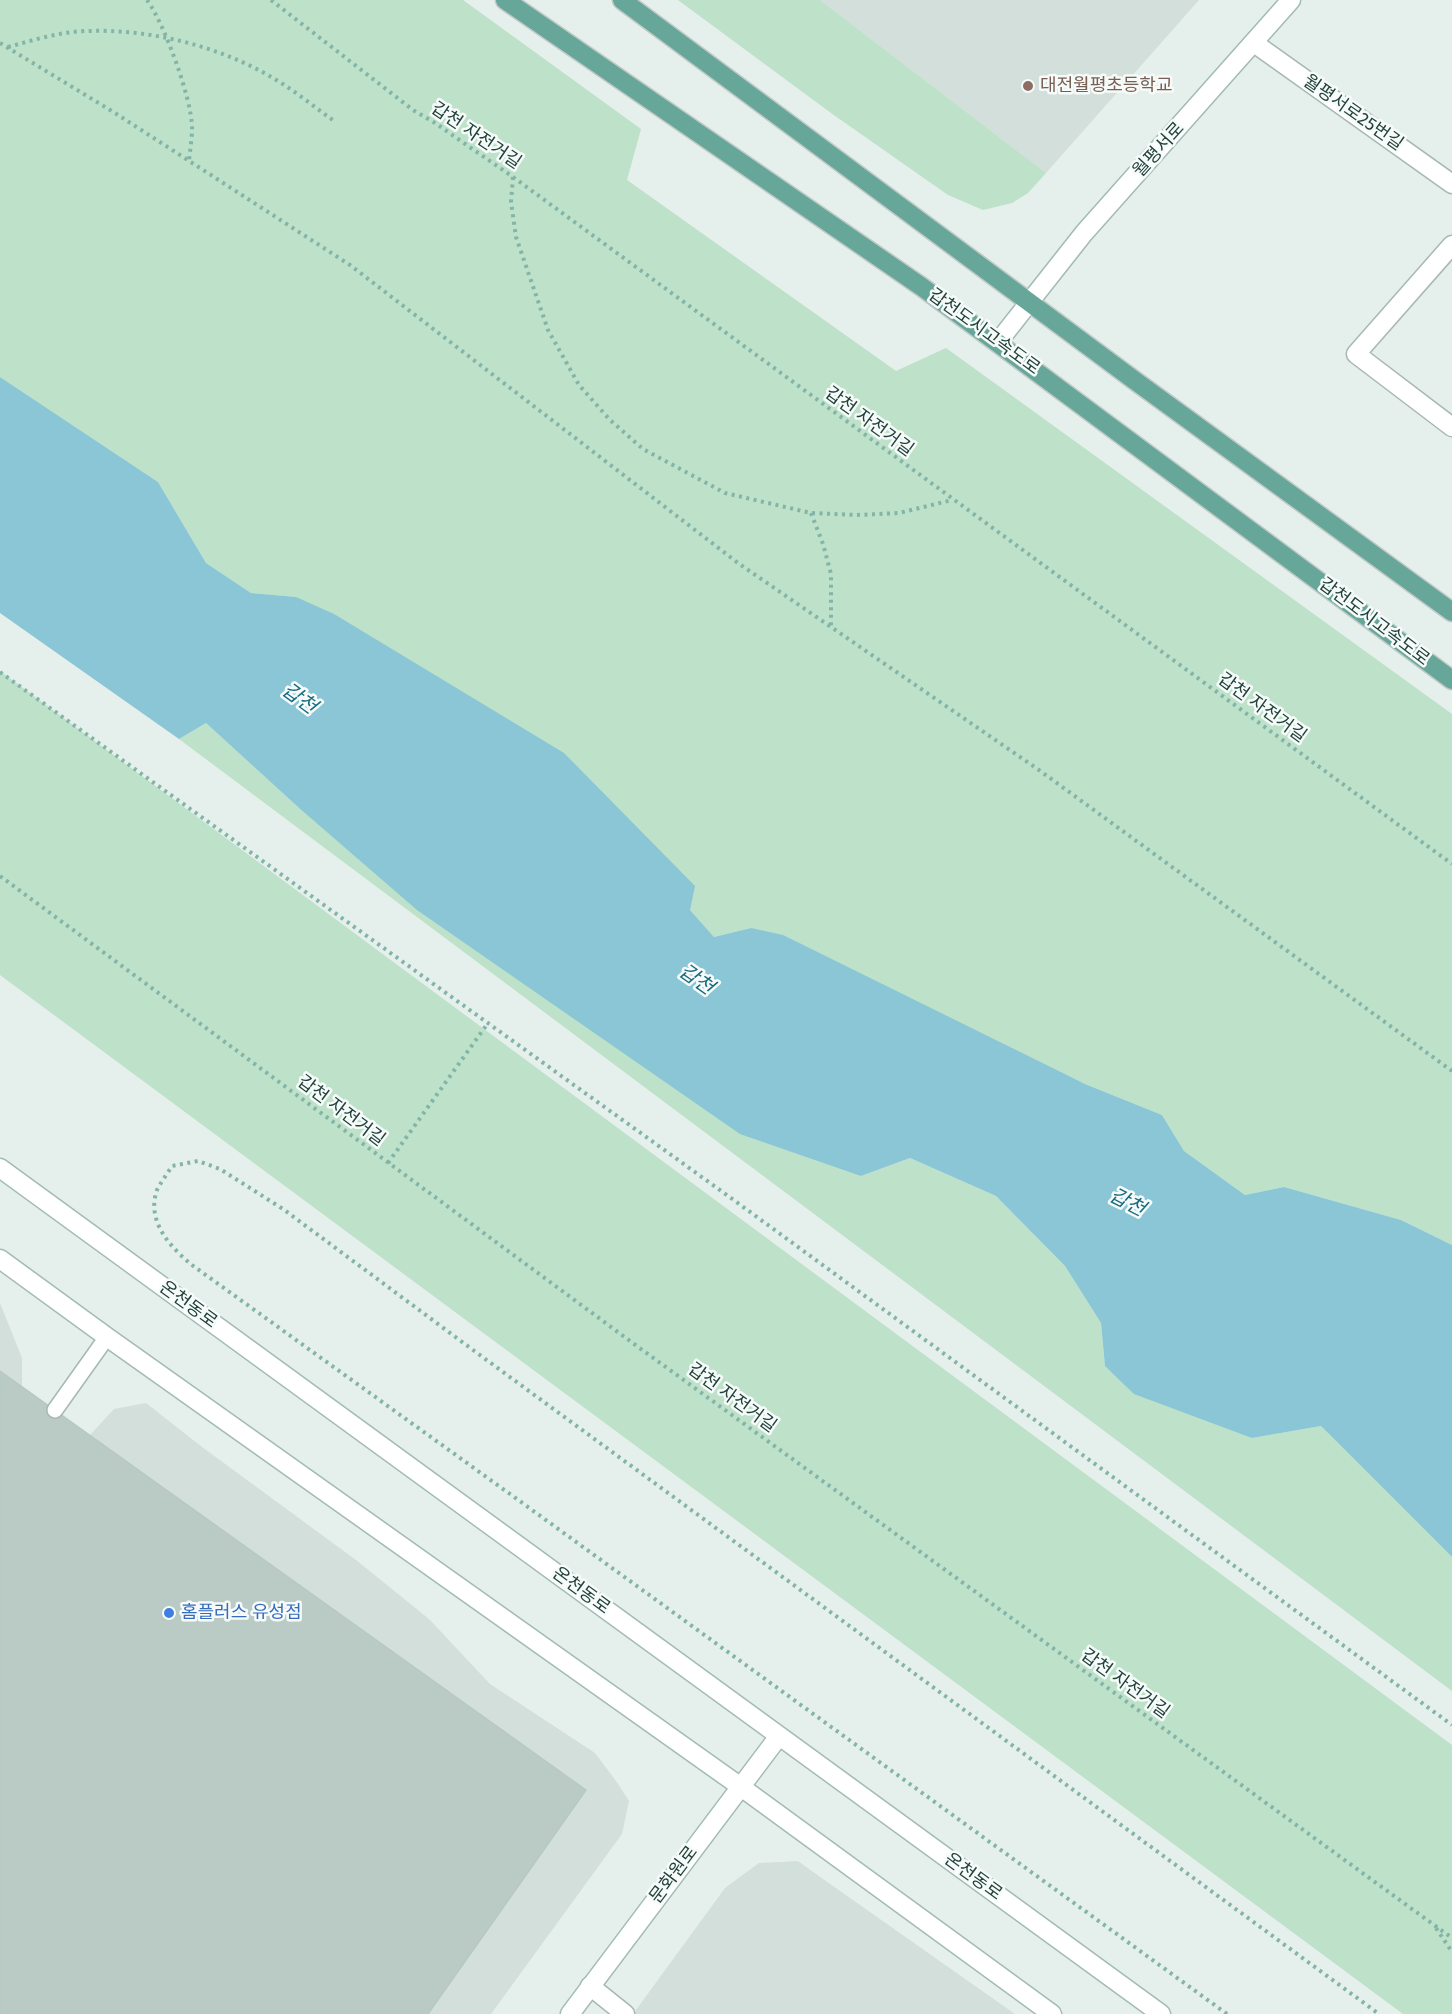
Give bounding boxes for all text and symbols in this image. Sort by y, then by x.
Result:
street label: 월평서로25번길 [1299,71,1407,155]
place label: 대전월평초등학교 [1040,75,1172,97]
marker: 대전월평초등학교 [1021,79,1035,93]
street label: 갑천 자전거길 [427,98,525,174]
street label: 월평서로 [1129,118,1189,182]
street label: 갑천도시고속도로 [924,284,1044,380]
street label: 갑천 자전거길 [821,383,917,461]
street label: 갑천도시고속도로 [1315,574,1433,670]
street label: 갑천 자전거길 [1214,669,1310,747]
water label: 갑천 [277,678,321,720]
water label: 갑천 [674,960,718,1000]
street label: 갑천 자전거길 [293,1071,389,1151]
water label: 갑천 [1105,1184,1149,1222]
street label: 온천동로 [155,1277,221,1333]
street label: 갑천 자전거길 [684,1359,780,1437]
street label: 온천동로 [548,1563,614,1619]
place label: 홈플러스 유성점 [181,1602,302,1624]
marker: 홈플러스 유성점 [162,1606,176,1620]
street label: 갑천 자전거길 [1077,1645,1173,1723]
street label: 문화원로 [645,1842,703,1908]
street label: 온천동로 [940,1849,1006,1905]

